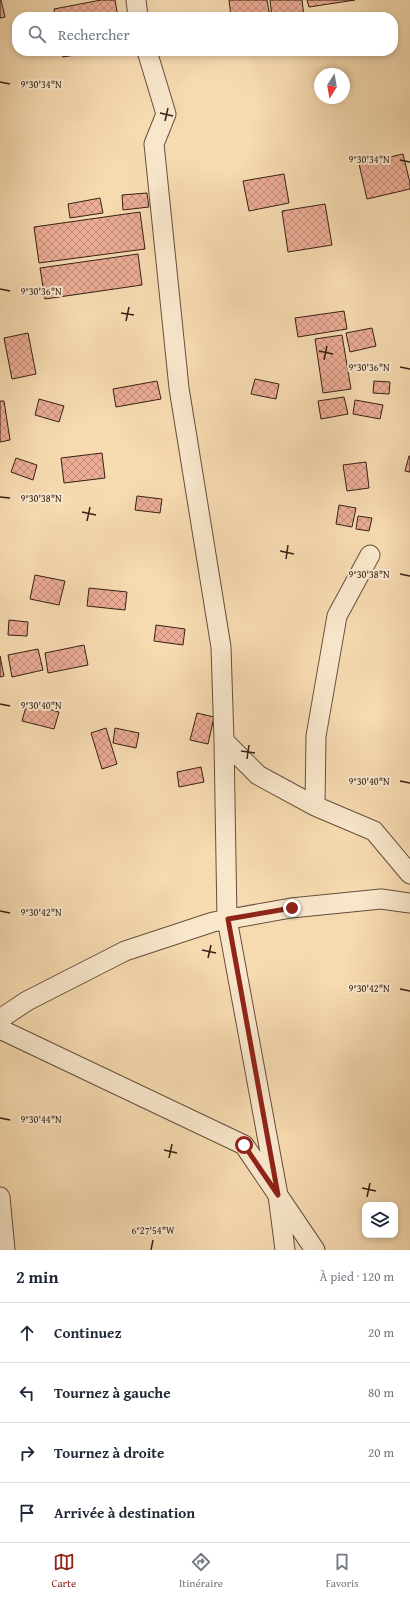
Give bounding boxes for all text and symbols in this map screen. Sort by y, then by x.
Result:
search box [12,12,398,56]
icon: search [26,23,48,45]
text: Rechercher [58,24,130,45]
north arrow [314,68,350,104]
text: 9°30'34"N [20,77,62,92]
text: 9°30'34"N [348,152,390,167]
text: 9°30'36"N [20,284,62,299]
text: 9°30'36"N [348,360,390,375]
text: 9°30'38"N [20,491,62,506]
text: 9°30'38"N [348,567,390,582]
text: 9°30'40"N [20,698,62,713]
text: 9°30'40"N [348,774,390,789]
route end [283,899,301,917]
text: 9°30'42"N [20,905,62,920]
text: 9°30'42"N [348,981,390,996]
text: 9°30'44"N [20,1112,62,1127]
route start [235,1136,253,1154]
map controls [362,1202,398,1238]
button: layers [362,1202,398,1238]
text: 6°27'54"W [131,1223,175,1238]
text: 2 min [16,1264,58,1289]
text: À pied · 120 m [319,1267,394,1286]
icon: ahead [16,1322,38,1344]
text: Continuez [54,1322,122,1343]
text: 20 m [368,1323,394,1342]
icon: left [16,1382,38,1404]
text: Tournez à gauche [54,1382,171,1403]
text: 80 m [368,1383,394,1402]
icon: right [16,1442,38,1464]
text: Tournez à droite [54,1442,164,1463]
text: 20 m [368,1443,394,1462]
icon: arrive [16,1502,38,1524]
text: Arrivée à destination [54,1502,195,1523]
tab: Carte [51,1551,76,1591]
tab: Itinéraire [179,1551,223,1591]
tab: Favoris [326,1551,359,1591]

